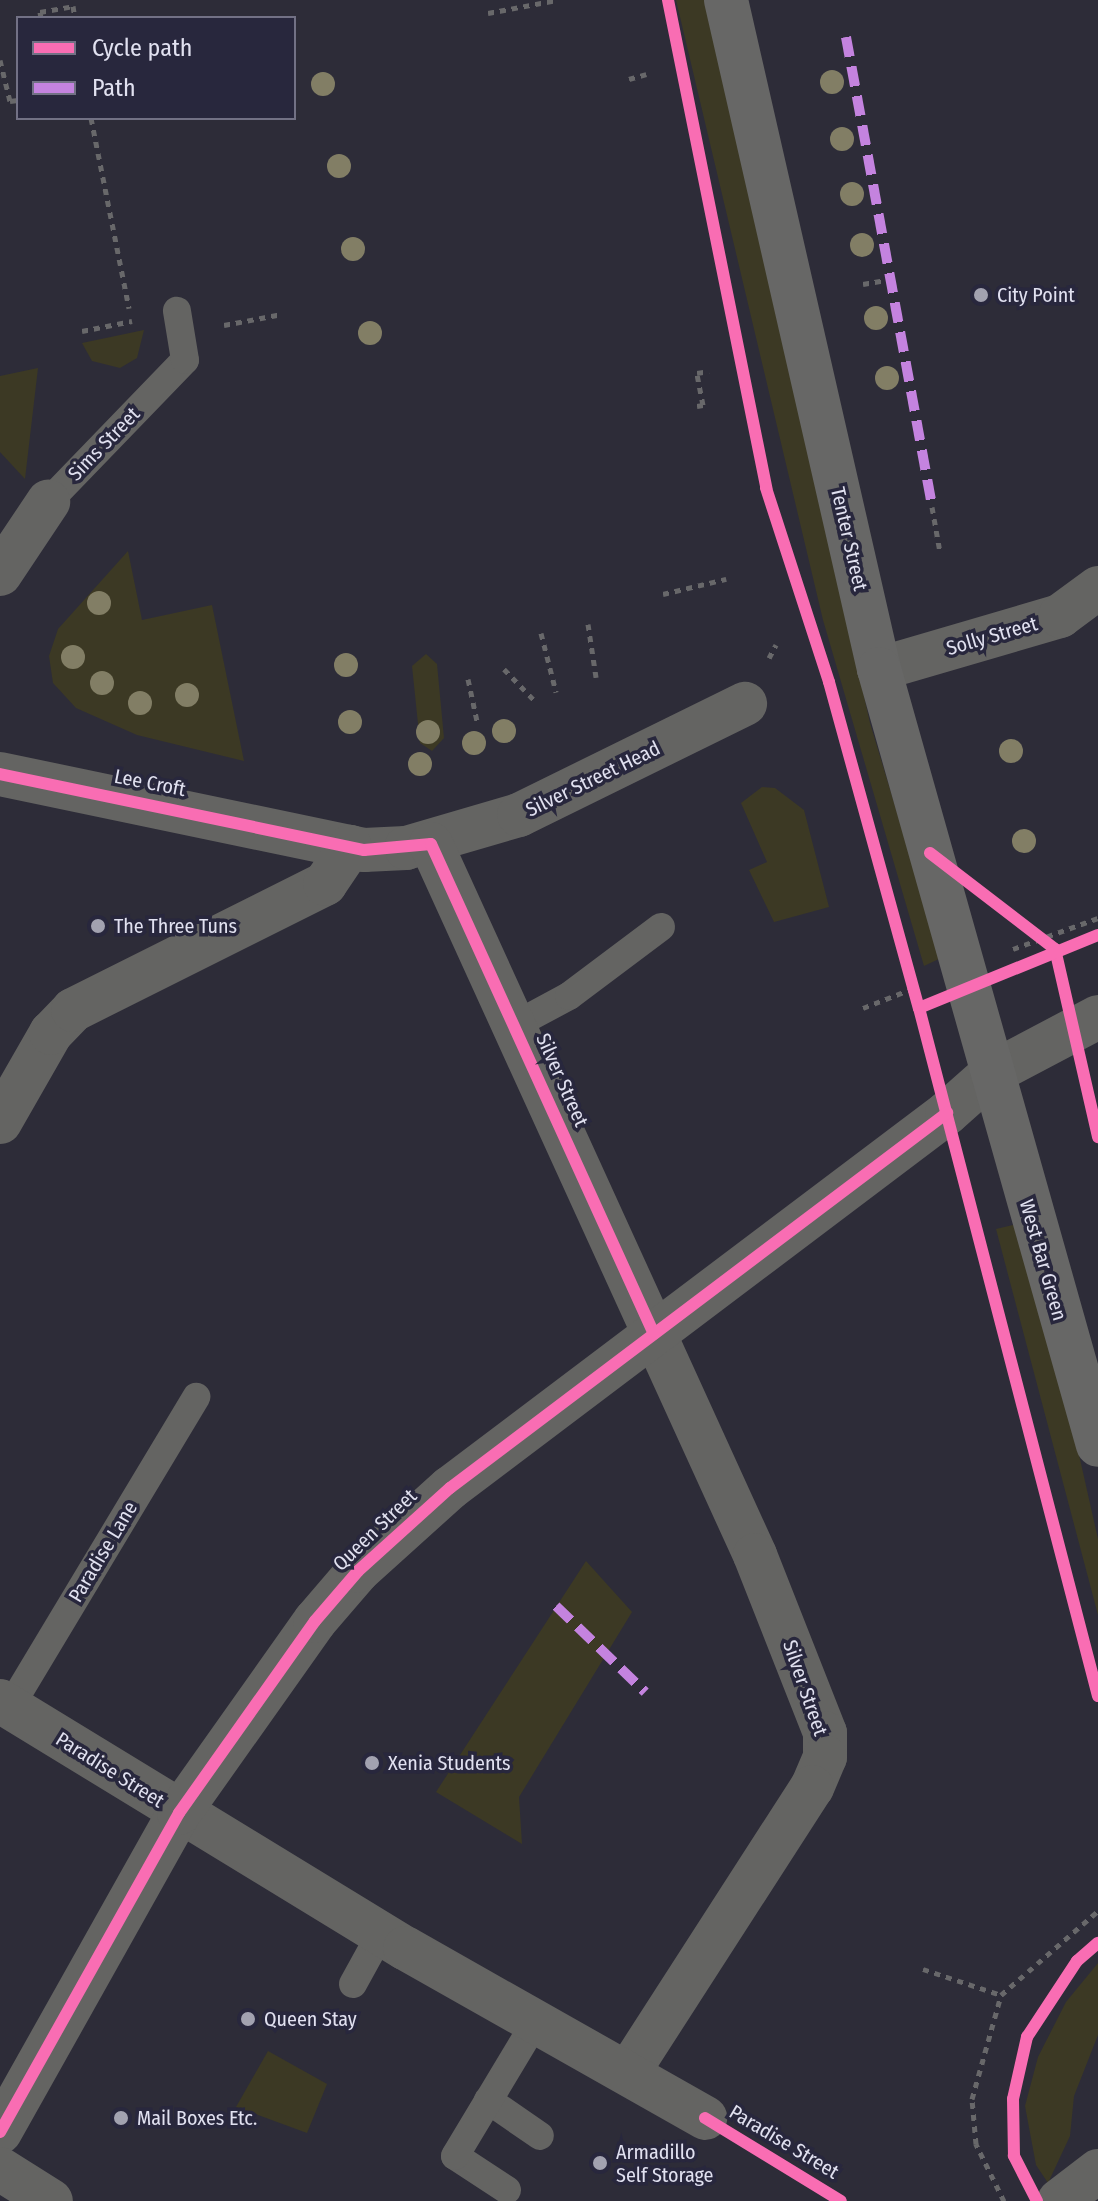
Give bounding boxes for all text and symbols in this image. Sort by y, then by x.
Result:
legend [16,16,296,120]
text: Cycle path [92,34,192,62]
text: Path [92,74,136,102]
place label: City Point [997,283,1075,307]
marker: City Point [972,286,990,304]
street label: Sims Street [63,402,145,486]
street label: Tenter Street [825,485,873,593]
street label: Solly Street [944,612,1040,660]
street label: Silver Street Head [522,736,664,822]
street label: Lee Croft [112,764,188,802]
place label: The Three Tuns [114,914,237,938]
marker: The Three Tuns [89,917,107,935]
street label: Silver Street [531,1030,593,1130]
street label: West Bar Green [1014,1197,1072,1323]
street label: Queen Street [328,1484,422,1576]
street label: Paradise Lane [64,1497,142,1607]
street label: Silver Street [777,1637,833,1739]
street label: Paradise Street [51,1727,169,1813]
place label: Xenia Students [388,1751,511,1775]
marker: Xenia Students [363,1754,381,1772]
place label: Queen Stay [264,2007,357,2031]
marker: Queen Stay [239,2010,257,2028]
street label: Paradise Street [725,2100,843,2184]
place label: Mail Boxes Etc. [137,2106,257,2130]
marker: Mail Boxes Etc. [112,2109,130,2127]
place label: Armadillo Self Storage [616,2140,713,2187]
marker: Armadillo Self Storage [591,2154,609,2172]

